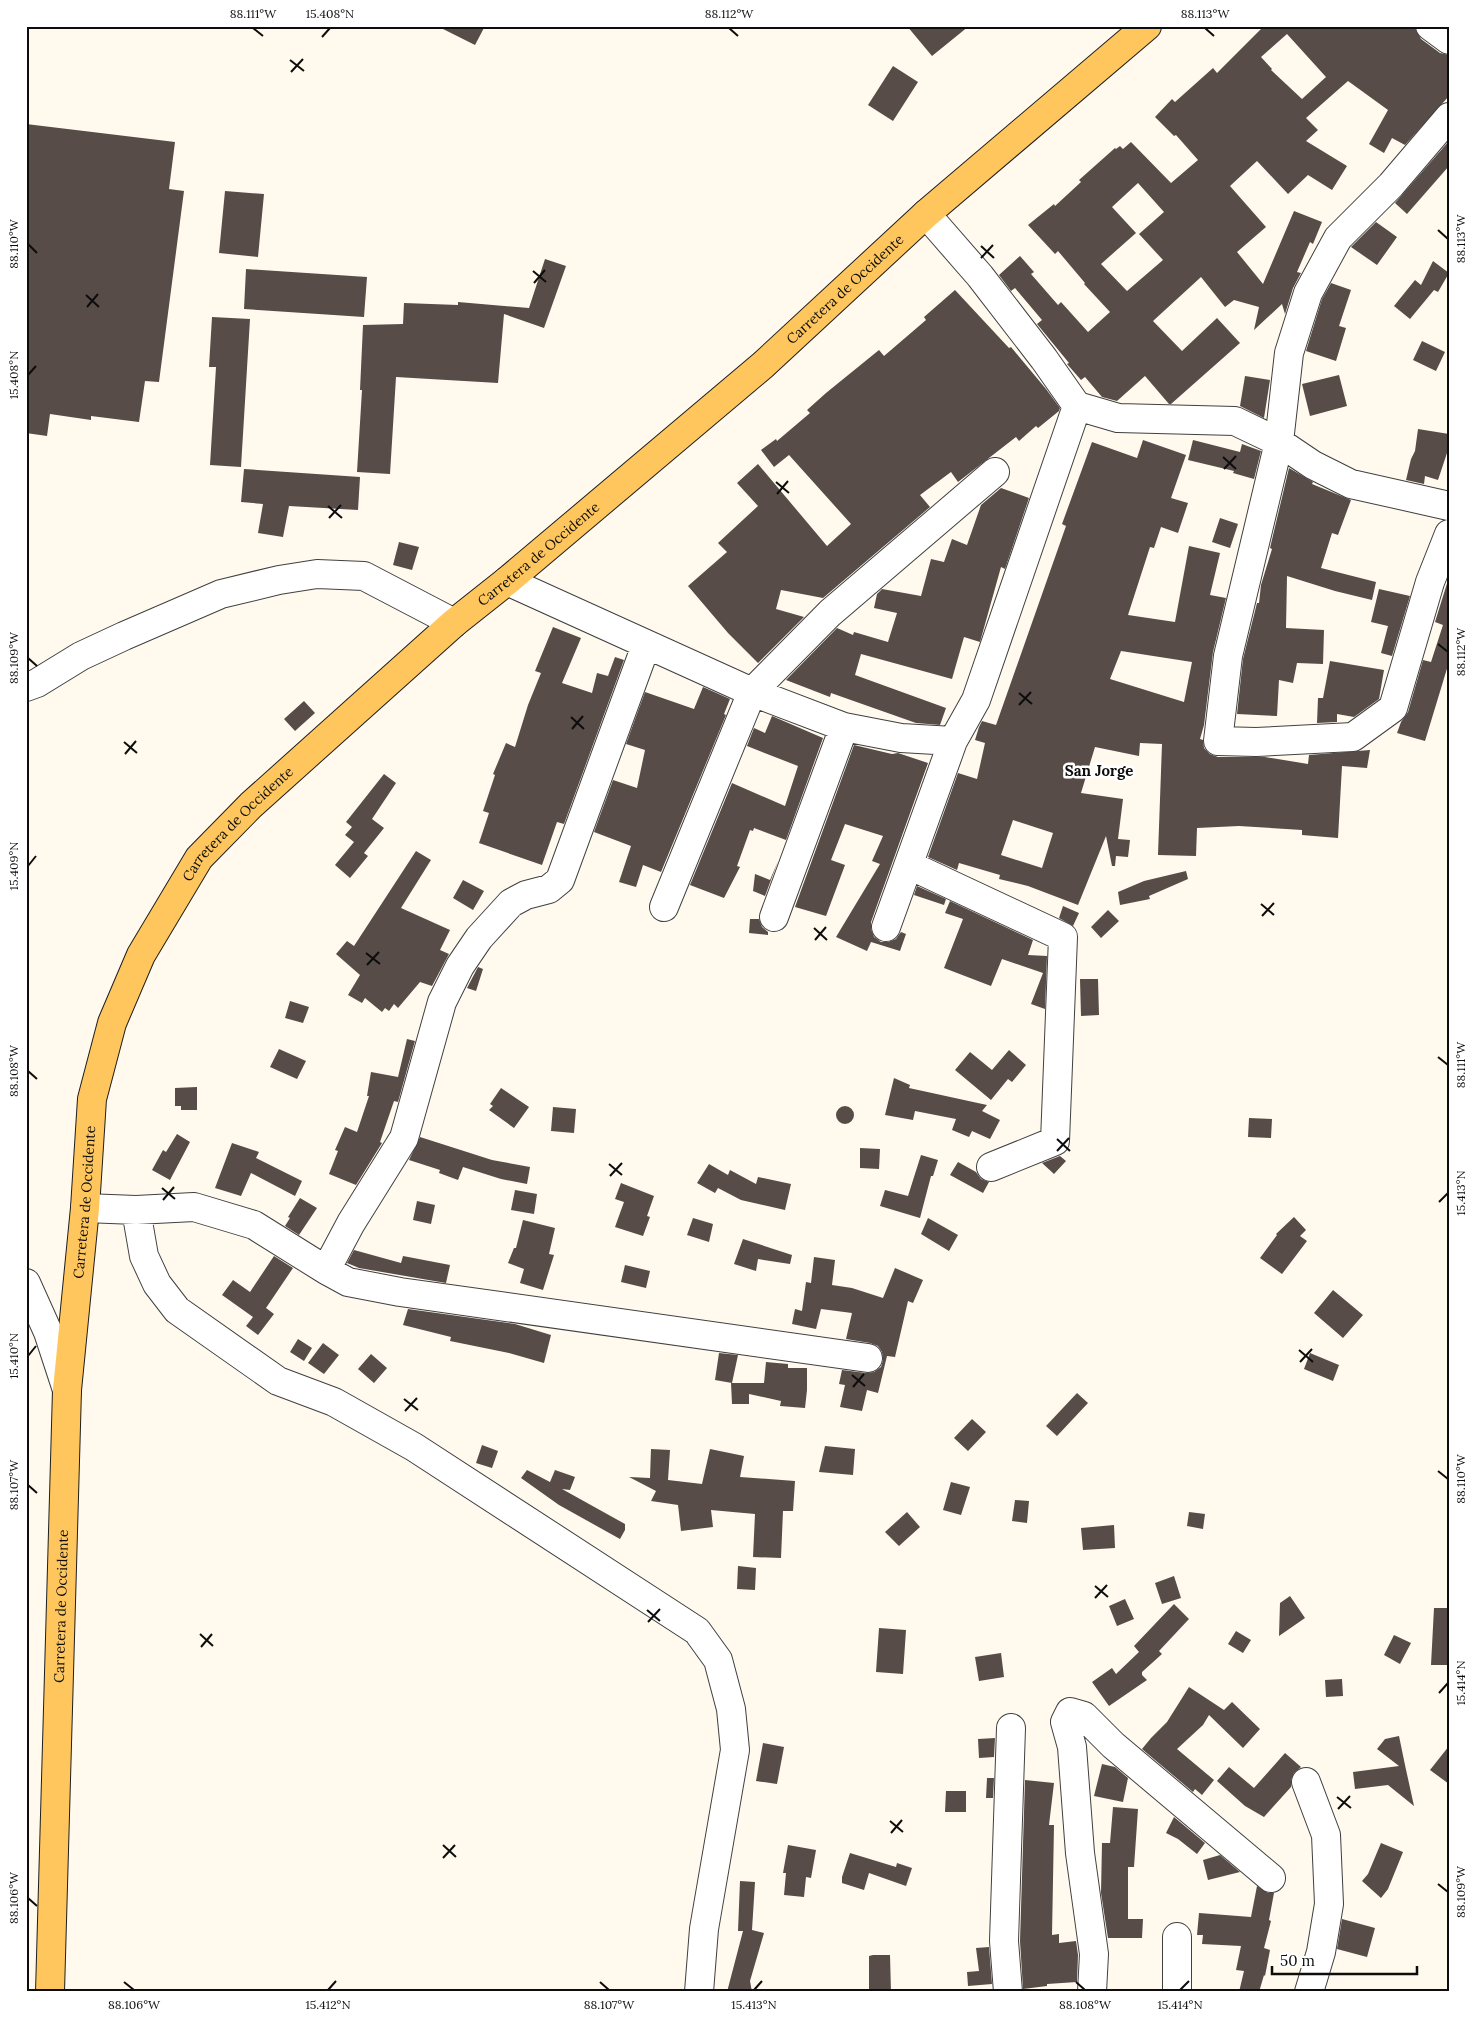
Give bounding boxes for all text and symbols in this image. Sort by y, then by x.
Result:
text: 88.111°W [230,6,277,21]
text: 15.408°N [306,6,354,21]
text: 88.112°W [705,6,754,21]
text: 88.113°W [1181,6,1230,21]
text: 88.113°W [1453,214,1468,263]
text: 88.110°W [6,218,21,269]
street label: Carretera de Occidente [783,230,908,348]
text: 15.408°N [6,351,21,399]
street label: Carretera de Occidente [474,498,603,610]
text: 88.112°W [1453,627,1468,676]
text: 88.109°W [6,631,21,684]
district label: San Jorge [1065,761,1133,780]
street label: Carretera de Occidente [178,762,297,885]
text: 15.409°N [6,842,21,890]
text: 88.111°W [1453,1041,1468,1088]
text: 88.108°W [6,1044,21,1097]
street label: Carretera de Occidente [69,1125,99,1279]
text: 15.413°N [1453,1170,1468,1216]
text: 15.410°N [6,1333,21,1379]
text: 88.110°W [1453,1453,1468,1504]
text: 88.107°W [6,1459,21,1510]
street label: Carretera de Occidente [50,1529,72,1683]
text: 15.414°N [1453,1660,1468,1706]
text: 88.109°W [1453,1865,1468,1918]
text: 88.106°W [6,1871,21,1924]
scale bar [1272,1943,1418,1975]
text: 50 m [1280,1951,1315,1970]
text: 88.106°W [108,1997,161,2012]
text: 15.412°N [305,1997,351,2012]
text: 88.107°W [584,1997,635,2012]
text: 15.413°N [731,1997,777,2012]
text: 88.108°W [1059,1997,1112,2012]
text: 15.414°N [1157,1997,1203,2012]

